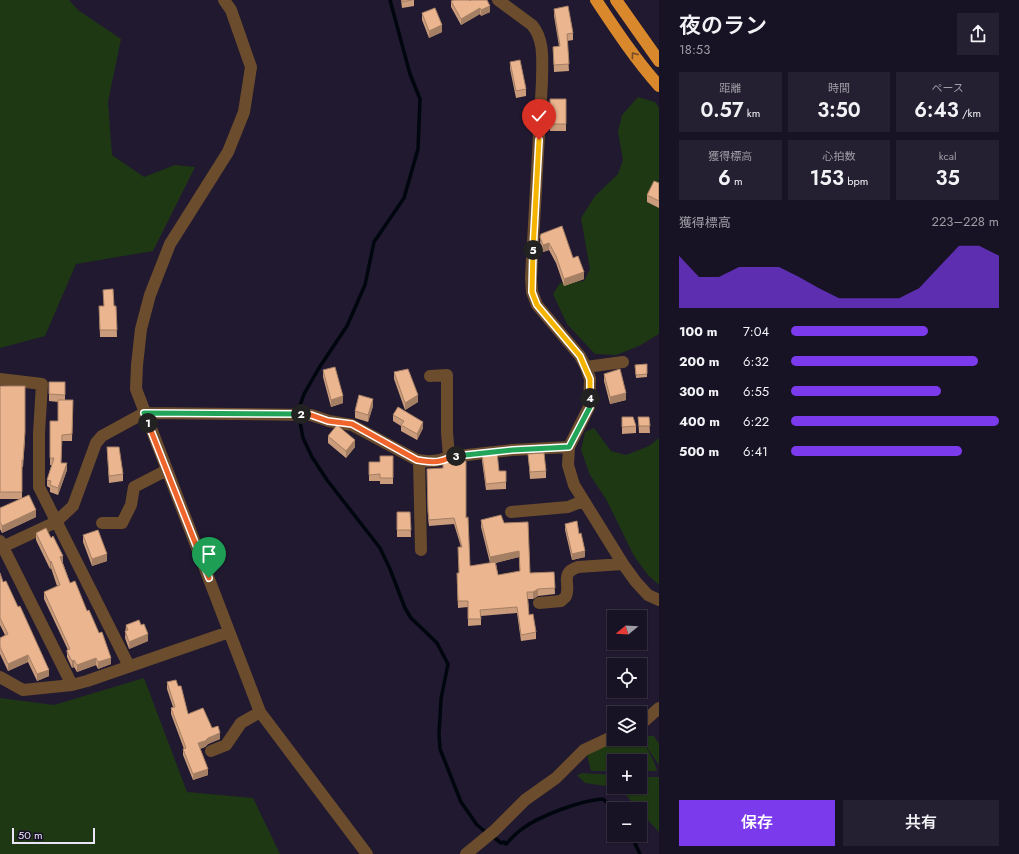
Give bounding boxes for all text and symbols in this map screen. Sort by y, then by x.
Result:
text: 夜のラン [679,9,767,41]
button: share [957,13,999,55]
text: 18:53 [679,40,710,59]
one-way arrow [632,53,639,60]
text: 距離 [719,80,741,96]
text: 時間 [828,80,850,96]
text: ペース [931,80,964,96]
text: 0.57 [700,96,744,125]
text: 3:50 [817,96,861,125]
text: 6:43 [914,96,959,125]
pin [522,99,556,140]
icon: check [528,105,550,127]
text: km [744,105,760,121]
text: /km [959,105,981,121]
text: 獲得標高 [708,148,752,164]
text: 心拍数 [822,148,855,164]
text: kcal [939,148,957,164]
text: 6 [718,164,731,193]
text: 153 [810,164,844,193]
text: 35 [935,164,960,193]
text: m [731,173,743,189]
text: bpm [844,173,868,189]
text: 223–228 m [932,212,999,231]
text: 獲得標高 [679,213,731,232]
pin: 5 [523,240,543,260]
text: 5 [529,242,537,258]
text: 100 m [679,322,717,341]
text: 7:04 [743,322,769,341]
text: 200 m [679,352,719,371]
text: 6:32 [743,352,769,371]
text: 300 m [679,382,719,401]
text: 6:55 [743,382,769,401]
pin: 4 [580,388,600,408]
text: 4 [586,390,594,406]
pin: 2 [291,404,311,424]
text: 2 [297,406,305,422]
text: 400 m [679,412,720,431]
text: 6:22 [743,412,769,431]
pin: 1 [138,413,158,433]
text: 1 [145,415,151,431]
text: 500 m [679,442,719,461]
text: 6:41 [743,442,768,461]
pin: 3 [446,446,466,466]
text: 3 [453,448,459,464]
pin [192,537,226,578]
icon: arrive [198,543,220,565]
north arrow [607,610,647,650]
map controls [607,610,647,842]
button: locate [607,658,647,698]
button: layers [607,706,647,746]
button: + [607,754,647,794]
button: 保存 [679,800,835,846]
button: 共有 [843,800,999,846]
button: − [607,802,647,842]
scale bar [12,826,95,845]
text: 50 m [18,827,43,843]

